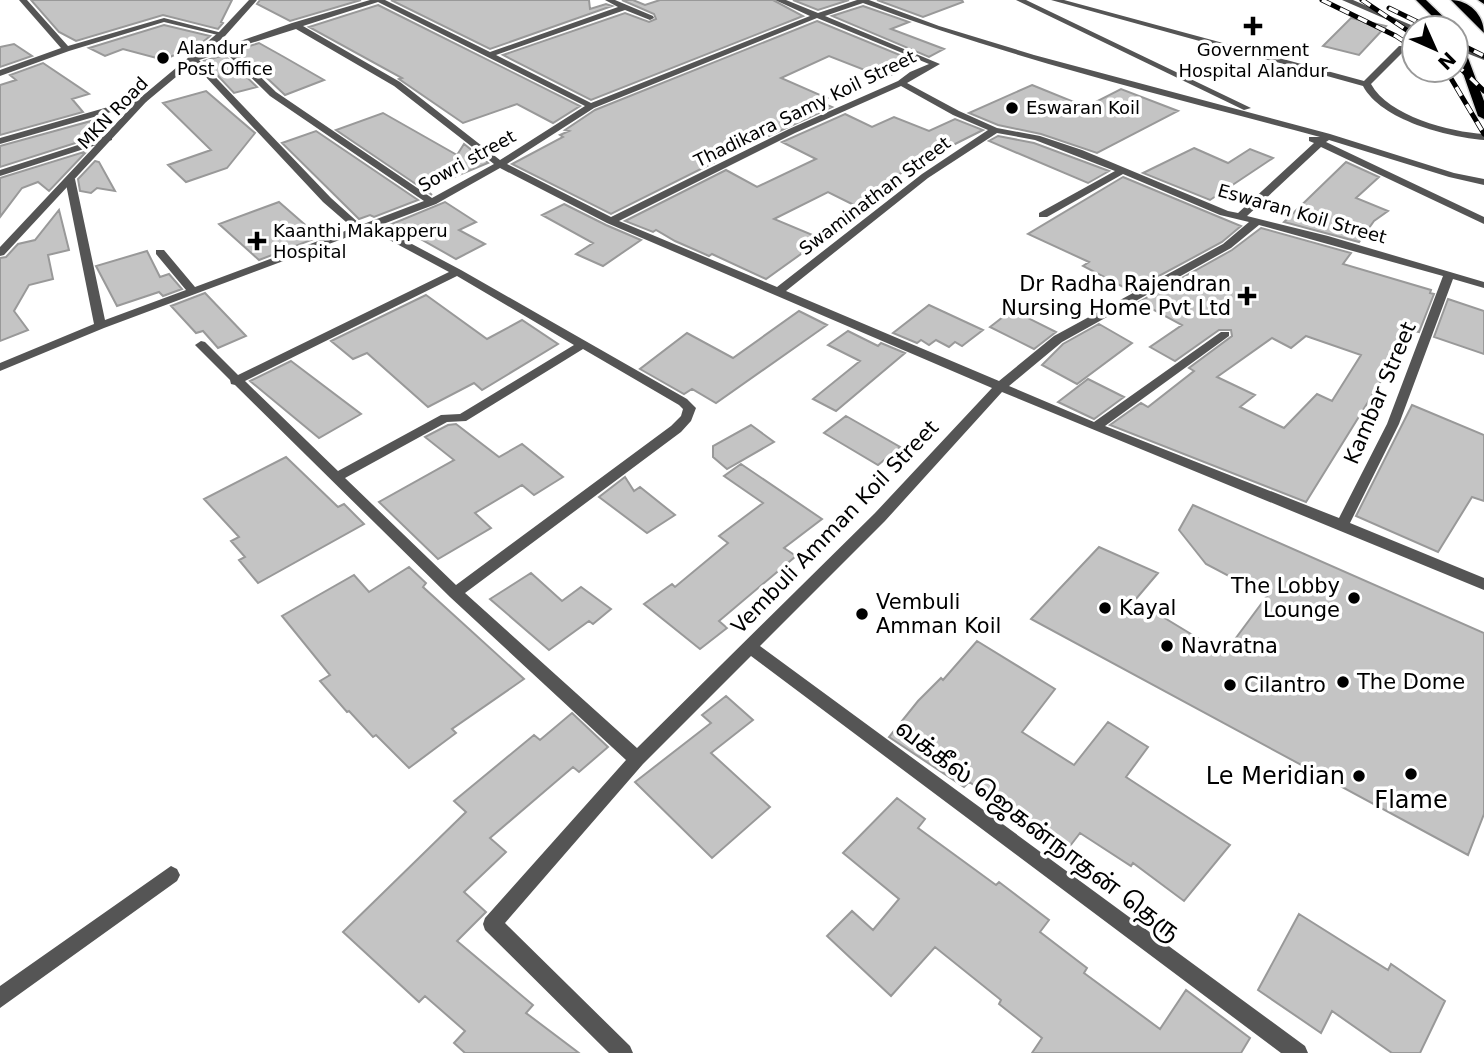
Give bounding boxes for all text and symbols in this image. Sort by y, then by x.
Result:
north arrow [1400,14,1470,84]
marker: Government Hospital Alandur [1243,16,1263,36]
place label: Alandur Post Office [177,37,273,79]
place label: Government Hospital Alandur [1178,39,1328,81]
street label: Thadikara Samy Koil Street [690,46,919,172]
text: N [1434,48,1460,74]
marker: Alandur Post Office [155,50,171,66]
street label: MKN Road [73,72,152,153]
place label: Eswaran Koil [1026,97,1140,118]
marker: Eswaran Koil [1004,100,1020,116]
street label: Sowri street [414,125,519,196]
street label: Swaminathan Street [795,132,954,259]
street label: Eswaran Koil Street [1215,179,1389,248]
place label: Kaanthi Makapperu Hospital [273,220,448,262]
marker: Kaanthi Makapperu Hospital [247,231,267,251]
place label: Dr Radha Rajendran Nursing Home Pvt Ltd [1001,272,1231,320]
marker: Dr Radha Rajendran Nursing Home Pvt Ltd [1237,286,1257,306]
street label: Kambar Street [1339,318,1421,468]
street label: Vembuli Amman Koil Street [726,415,944,639]
place label: The Lobby Lounge [1230,574,1340,622]
place label: Vembuli Amman Koil [876,589,1001,639]
marker: The Lobby Lounge [1346,590,1362,606]
place label: Kayal [1119,596,1176,620]
marker: Kayal [1097,600,1113,616]
marker: Vembuli Amman Koil [854,606,870,622]
place label: Navratna [1181,634,1278,658]
marker: Navratna [1159,638,1175,654]
place label: The Dome [1356,670,1465,694]
place label: Cilantro [1244,673,1326,697]
marker: The Dome [1335,674,1351,690]
marker: Cilantro [1222,677,1238,693]
street label: வக்கீல் ஜெகன்நாதன் தெரு [889,714,1186,948]
place label: Le Meridian [1206,762,1345,790]
marker: Flame [1403,766,1419,782]
marker: Le Meridian [1351,768,1367,784]
place label: Flame [1374,786,1448,814]

